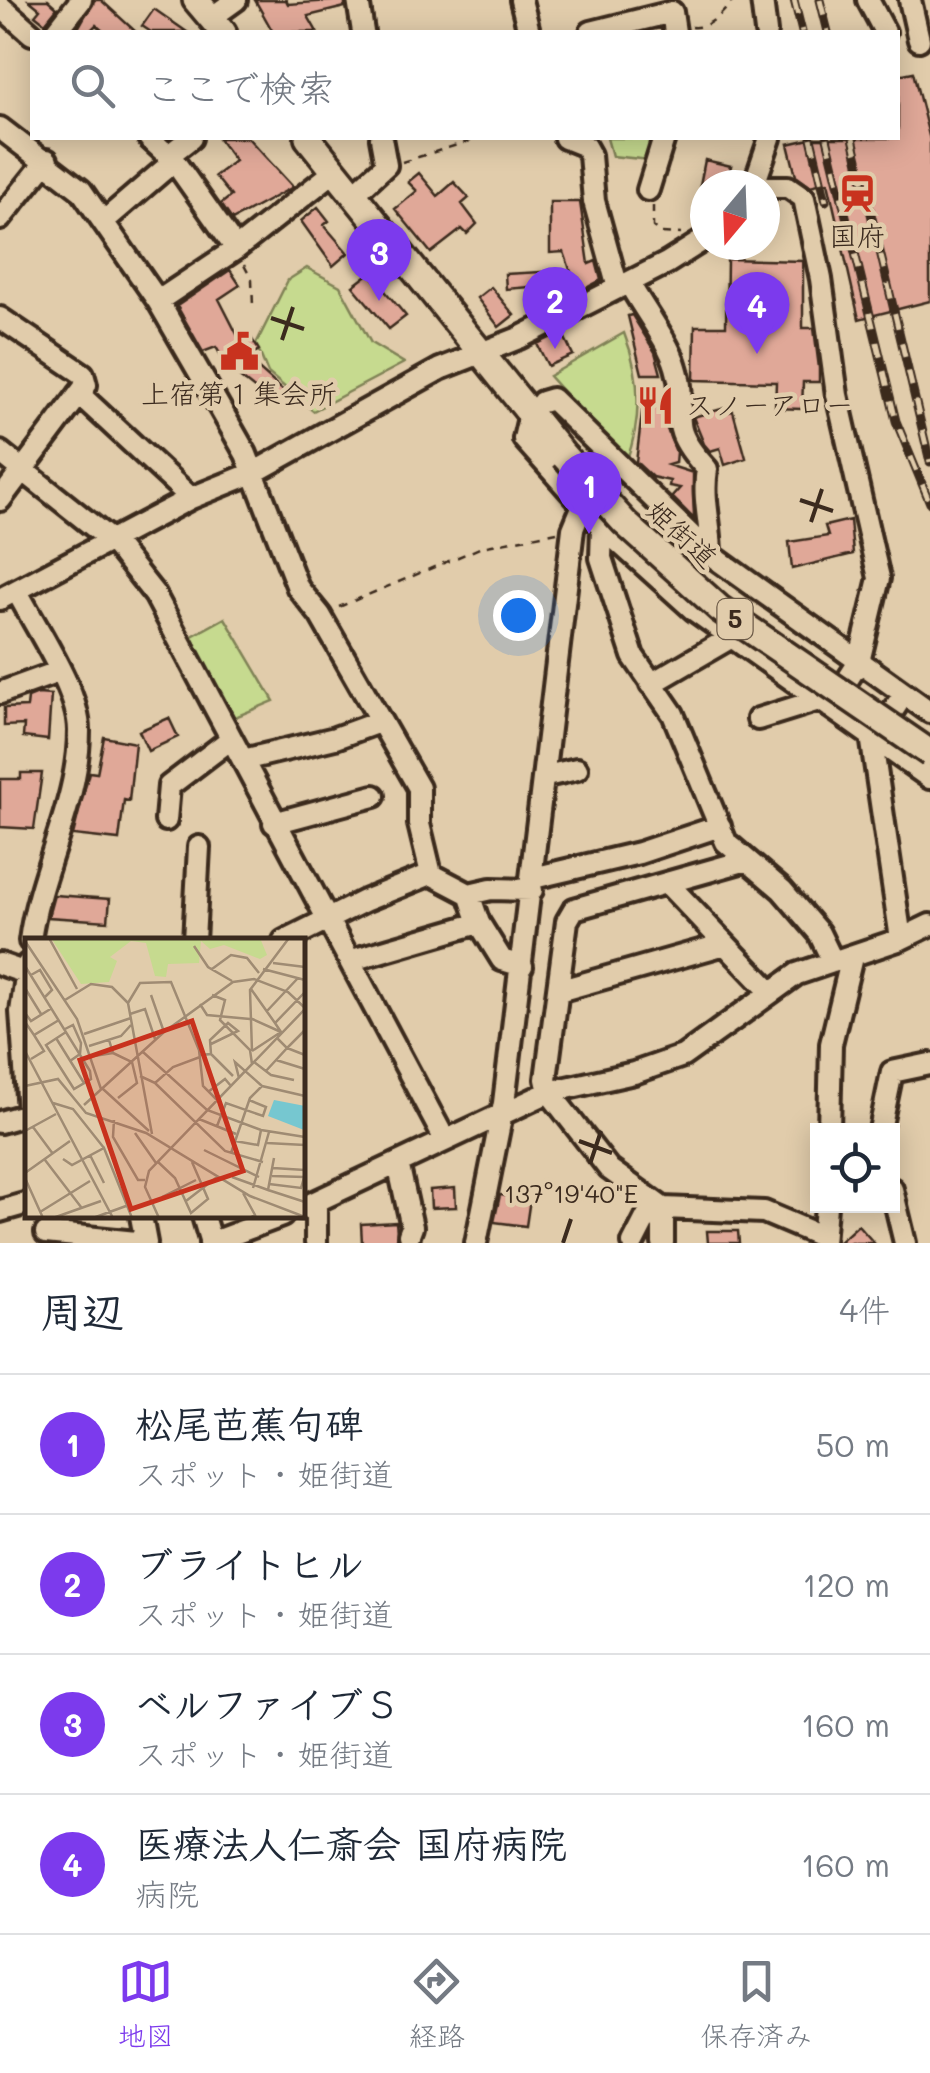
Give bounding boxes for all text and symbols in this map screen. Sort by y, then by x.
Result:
search box [30,30,900,140]
icon: search [65,58,120,113]
text: ここで検索 [145,62,335,112]
north arrow [690,170,780,260]
station icon: 国府 [836,172,878,214]
place label: 国府 [829,217,885,253]
pin: 3 [346,218,412,301]
pin: 2 [522,266,588,349]
pin: 4 [724,272,790,354]
public building icon: 上宿第１集会所 [218,330,260,372]
place label: 上宿第１集会所 [141,375,337,411]
restaurant icon: スノーアロー [635,384,677,426]
place label: スノーアロー [686,386,853,422]
pin: 1 [556,452,622,534]
street label: 姫街道 [640,491,726,575]
your location [493,590,544,641]
road number: 5 [718,599,752,639]
inset map [25,938,305,1218]
map controls [810,1123,900,1213]
button: locate [810,1123,900,1213]
text: 137°19'40"E [504,1177,638,1209]
text: 周辺 [40,1283,124,1338]
text: 4件 [839,1288,890,1330]
text: 松尾芭蕉句碑 [135,1398,363,1448]
text: 1 [65,1423,80,1465]
text: 50 m [816,1423,890,1465]
text: スポット · 姫街道 [135,1452,393,1494]
text: ブライトヒル [135,1538,365,1588]
text: 2 [64,1563,81,1605]
text: 120 m [802,1563,890,1605]
text: スポット · 姫街道 [135,1592,393,1634]
text: ベルファイブＳ [135,1678,401,1728]
text: 3 [63,1703,82,1745]
text: 160 m [801,1703,890,1745]
text: スポット · 姫街道 [135,1732,393,1774]
text: 医療法人仁斎会 国府病院 [135,1818,567,1868]
text: 4 [62,1843,83,1885]
text: 160 m [801,1843,890,1885]
text: 病院 [135,1872,199,1914]
tab: 地図 [118,1954,174,2054]
tab: 経路 [409,1954,465,2054]
tab: 保存済み [700,1954,812,2054]

